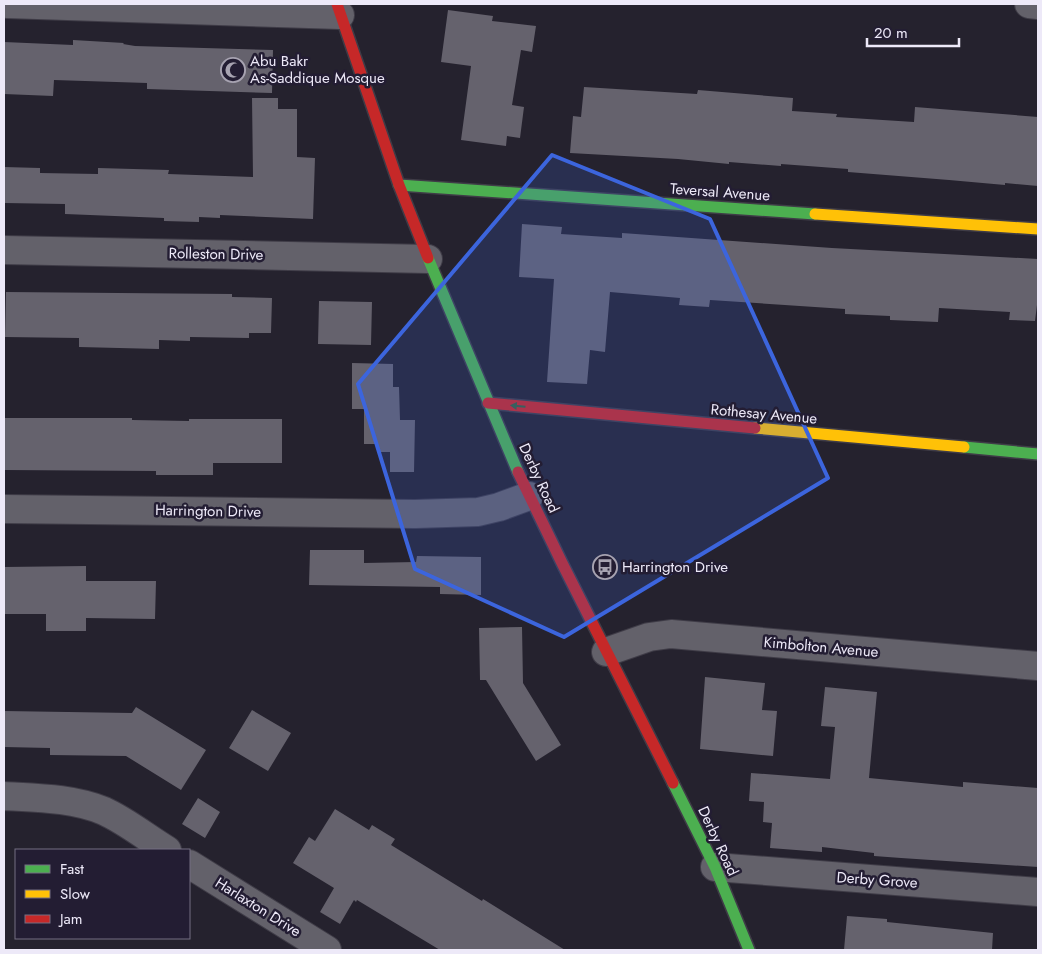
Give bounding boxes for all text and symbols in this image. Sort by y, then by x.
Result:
scale bar [867,15,960,47]
text: 20 m [874,22,908,44]
place label: Abu Bakr As-Saddique Mosque [250,50,385,89]
mosque icon: Abu Bakr As-Saddique Mosque [220,57,246,83]
street label: Teversal Avenue [669,178,771,206]
street label: Rolleston Drive [168,242,264,266]
street label: Rothesay Avenue [710,398,818,430]
one-way arrow [510,402,526,410]
street label: Derby Road [513,439,565,517]
street label: Harrington Drive [155,499,261,523]
bus stop icon: Harrington Drive [592,554,618,580]
place label: Harrington Drive [622,556,728,578]
street label: Kimbolton Avenue [763,631,880,663]
street label: Derby Road [692,802,744,880]
legend [15,849,190,939]
text: Fast [60,858,84,880]
street label: Derby Grove [836,866,918,894]
street label: Harlaxton Drive [211,872,305,942]
text: Slow [60,883,91,905]
text: Jam [58,908,83,930]

